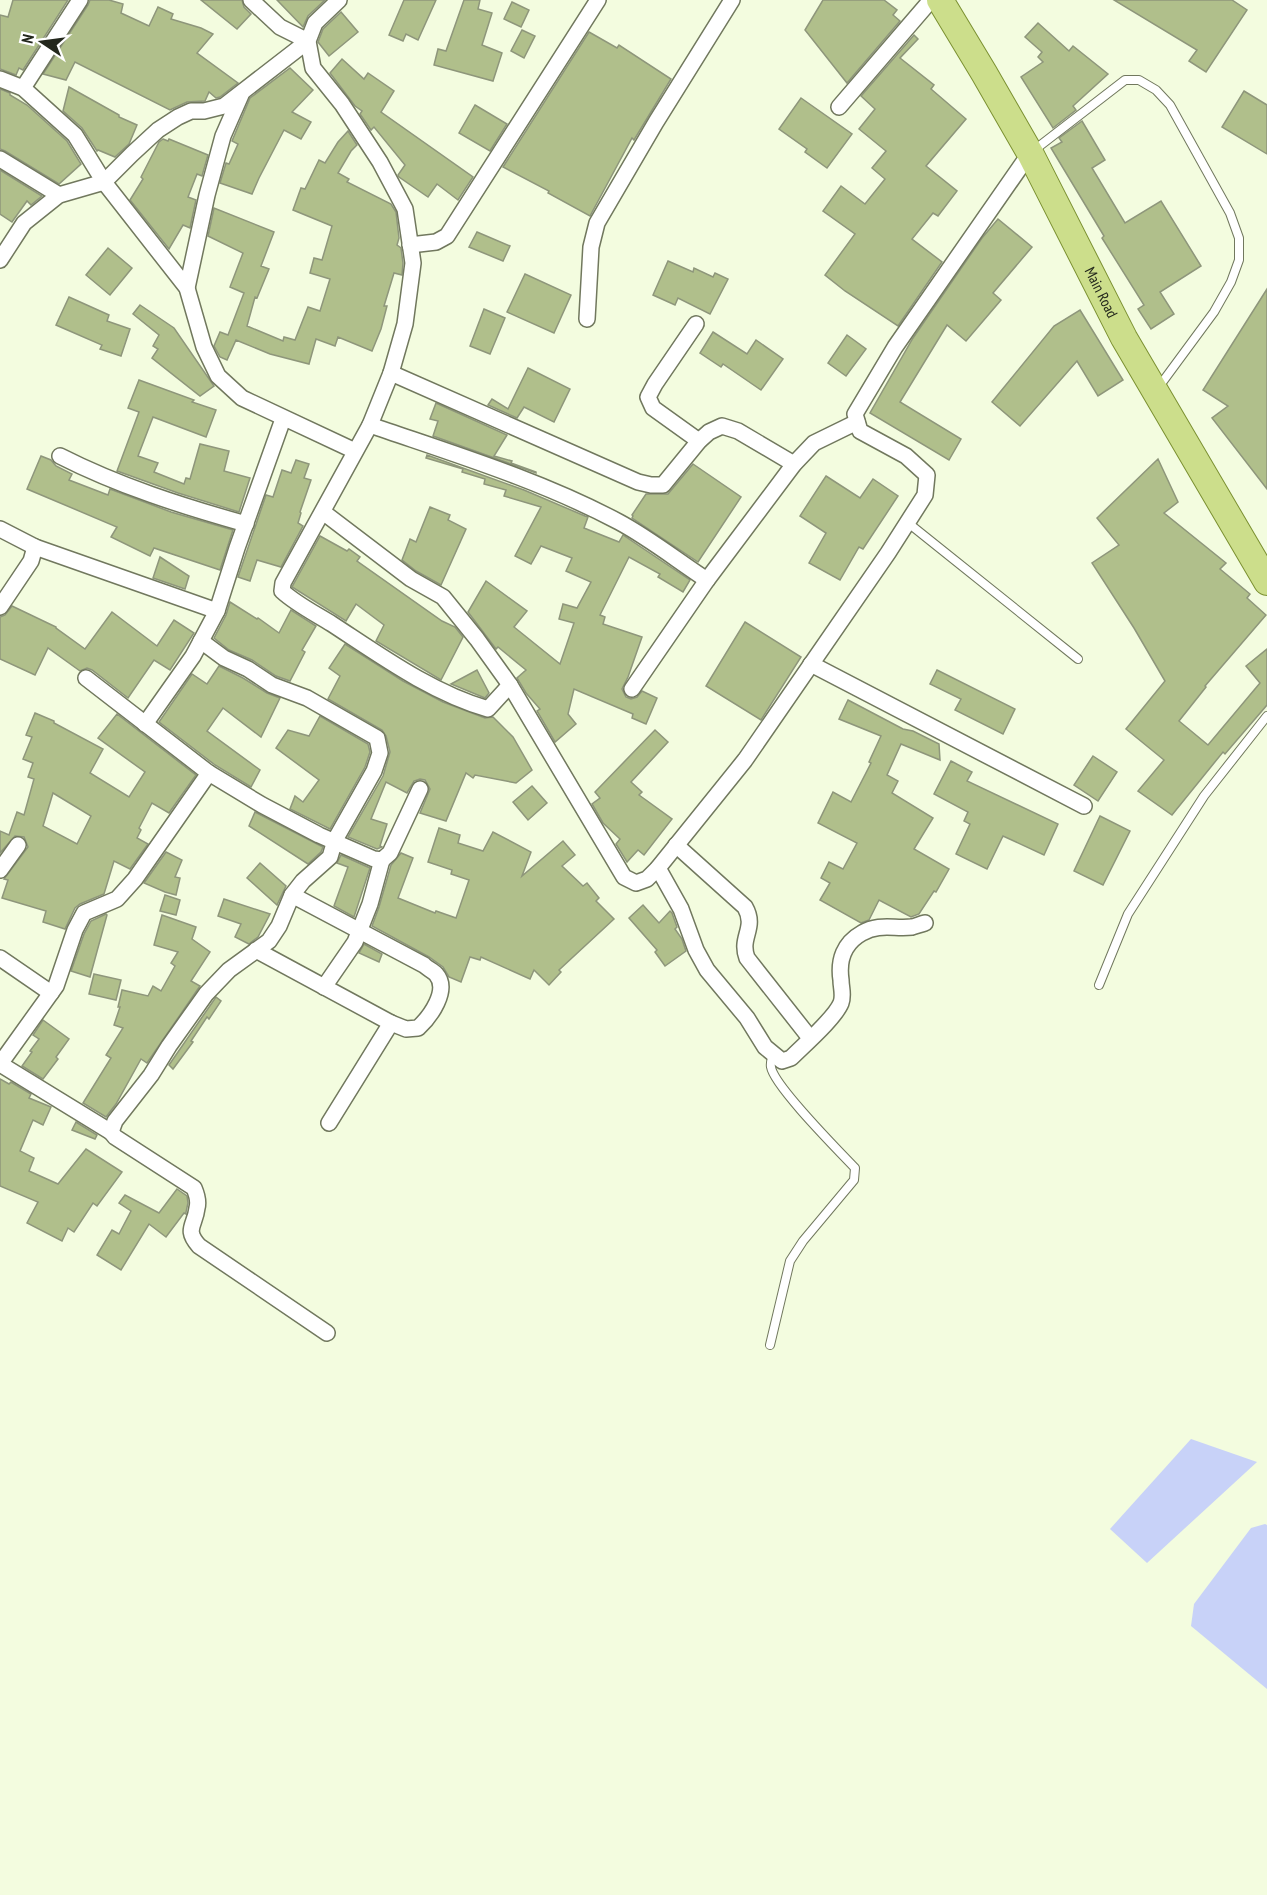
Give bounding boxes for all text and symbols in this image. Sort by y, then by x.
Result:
north arrow [12,12,72,72]
text: N [17,32,38,45]
street label: Main Road [1081,264,1122,321]

